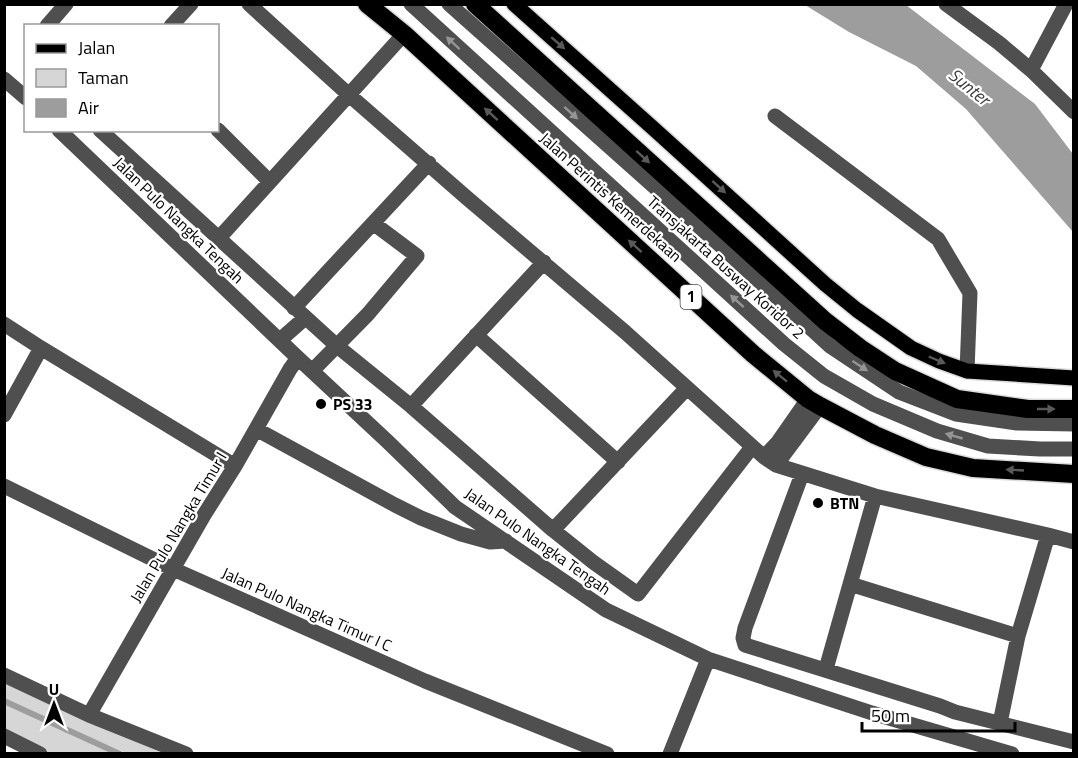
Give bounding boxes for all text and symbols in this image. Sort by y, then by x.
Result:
legend [24,24,219,132]
text: Jalan [78,34,115,61]
one-way arrow [550,36,565,49]
one-way arrow [446,37,461,50]
water label: Sunter [943,61,998,113]
text: Taman [78,64,129,91]
text: Air [78,94,99,121]
one-way arrow [563,106,578,119]
one-way arrow [484,108,498,122]
street label: Jalan Perintis Kemerdekaan [535,126,687,268]
one-way arrow [636,150,651,164]
street label: Jalan Pulo Nangka Tengah [108,151,250,289]
one-way arrow [711,180,725,194]
street label: Transjakarta Busway Koridor 2 [642,190,810,344]
one-way arrow [628,240,643,253]
road number: 1 [680,285,702,309]
one-way arrow [729,294,744,308]
one-way arrow [928,355,945,364]
one-way arrow [852,360,868,371]
one-way arrow [773,370,788,383]
place label: PS 33 [333,392,373,416]
marker: PS 33 [314,397,328,411]
one-way arrow [1037,404,1056,414]
one-way arrow [944,431,962,440]
street label: Jalan Pulo Nangka Timur I [123,447,233,607]
one-way arrow [1006,466,1025,475]
street label: Jalan Pulo Nangka Tengah [460,481,616,601]
place label: BTN [830,491,859,515]
marker: BTN [811,496,825,510]
street label: Jalan Pulo Nangka Timur I C [218,561,396,657]
north arrow [24,674,84,734]
text: U [49,677,59,701]
scale bar [862,695,1015,733]
text: 50 m [871,702,910,729]

